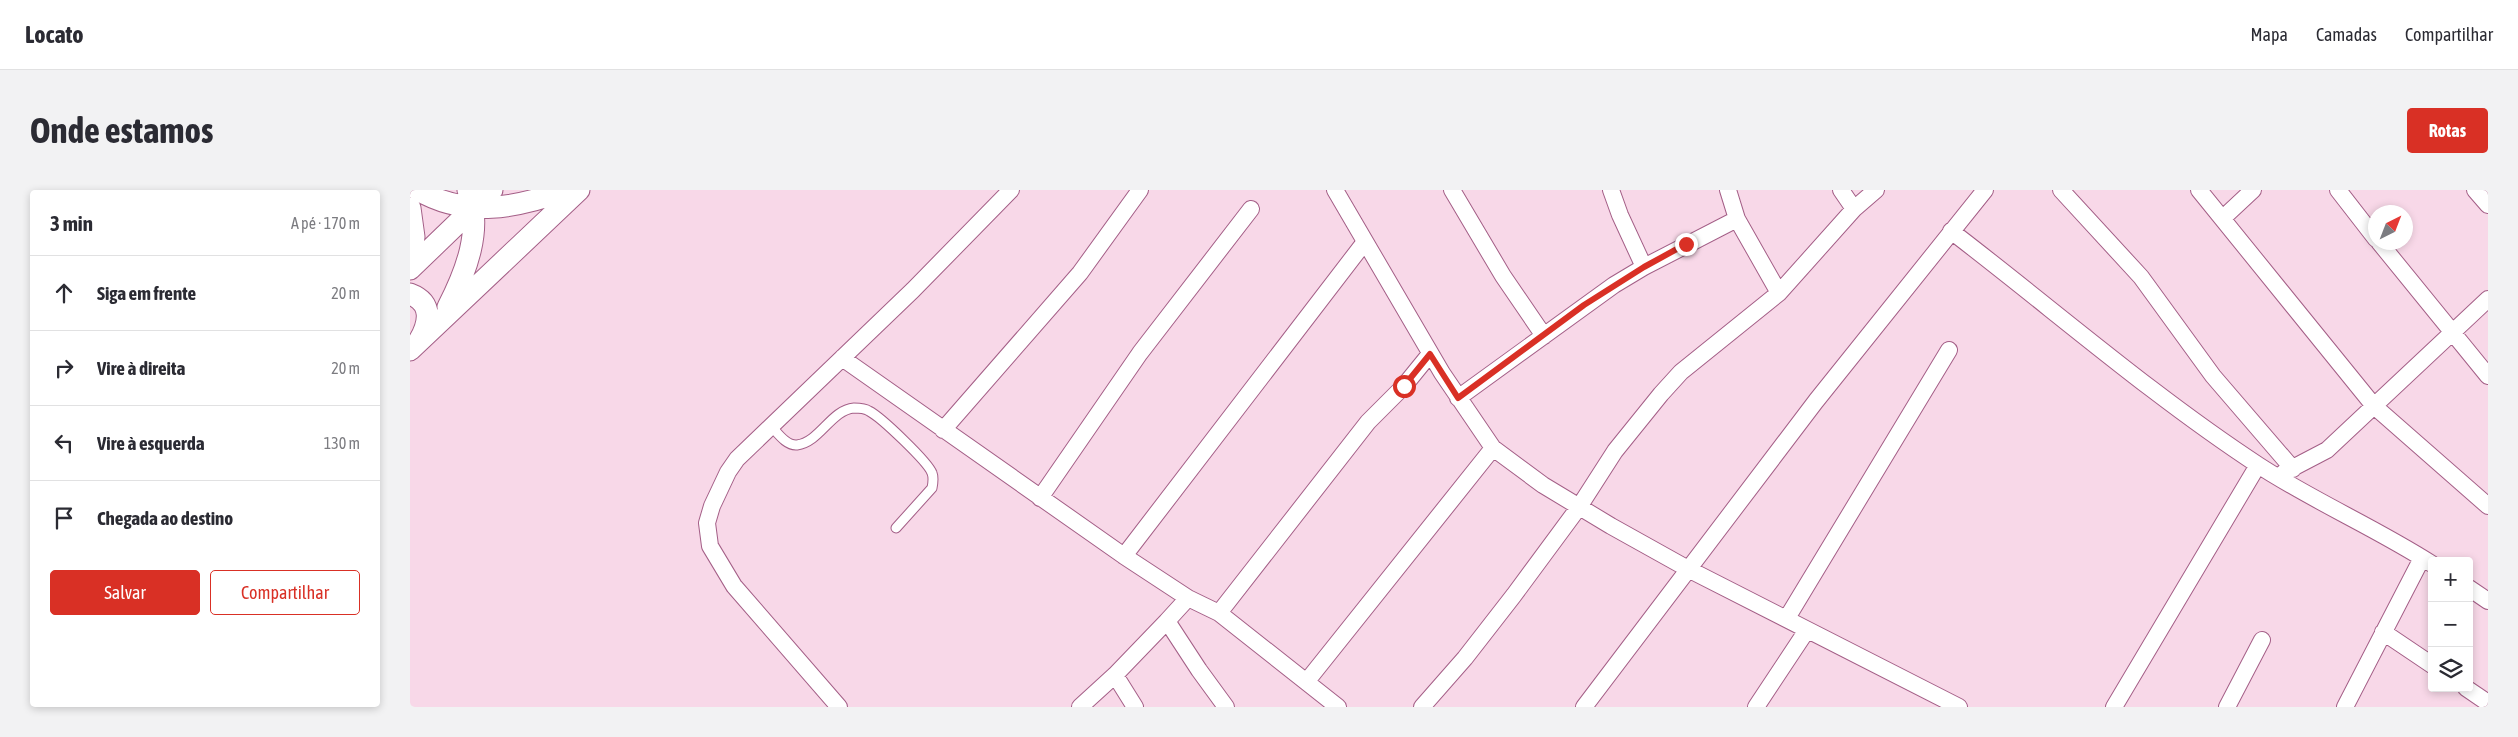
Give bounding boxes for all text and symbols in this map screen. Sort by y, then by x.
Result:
text: Locato [25,21,84,48]
text: Mapa [2251,24,2288,45]
text: Camadas [2316,24,2377,45]
text: Compartilhar [2405,24,2493,45]
button: Rotas [2407,108,2488,153]
text: Onde estamos [30,110,213,150]
north arrow [2368,205,2413,250]
text: 3 min [50,211,93,235]
text: A pé · 170 m [291,214,360,232]
route end [1675,233,1698,256]
icon: ahead [50,279,78,307]
text: Siga em frente [97,282,196,304]
text: 20 m [331,284,360,302]
icon: right [50,354,78,382]
text: Vire à direita [97,357,185,379]
text: 20 m [331,359,360,377]
route start [1393,375,1416,398]
icon: left [50,429,78,457]
text: Vire à esquerda [97,432,205,454]
text: 130 m [324,434,360,452]
icon: arrive [50,504,78,532]
text: Chegada ao destino [97,507,233,529]
map controls [2428,557,2473,692]
button: + [2428,557,2473,602]
button: Salvar [50,570,200,615]
button: Compartilhar [210,570,360,615]
button: − [2428,602,2473,647]
button: layers [2428,647,2473,692]

